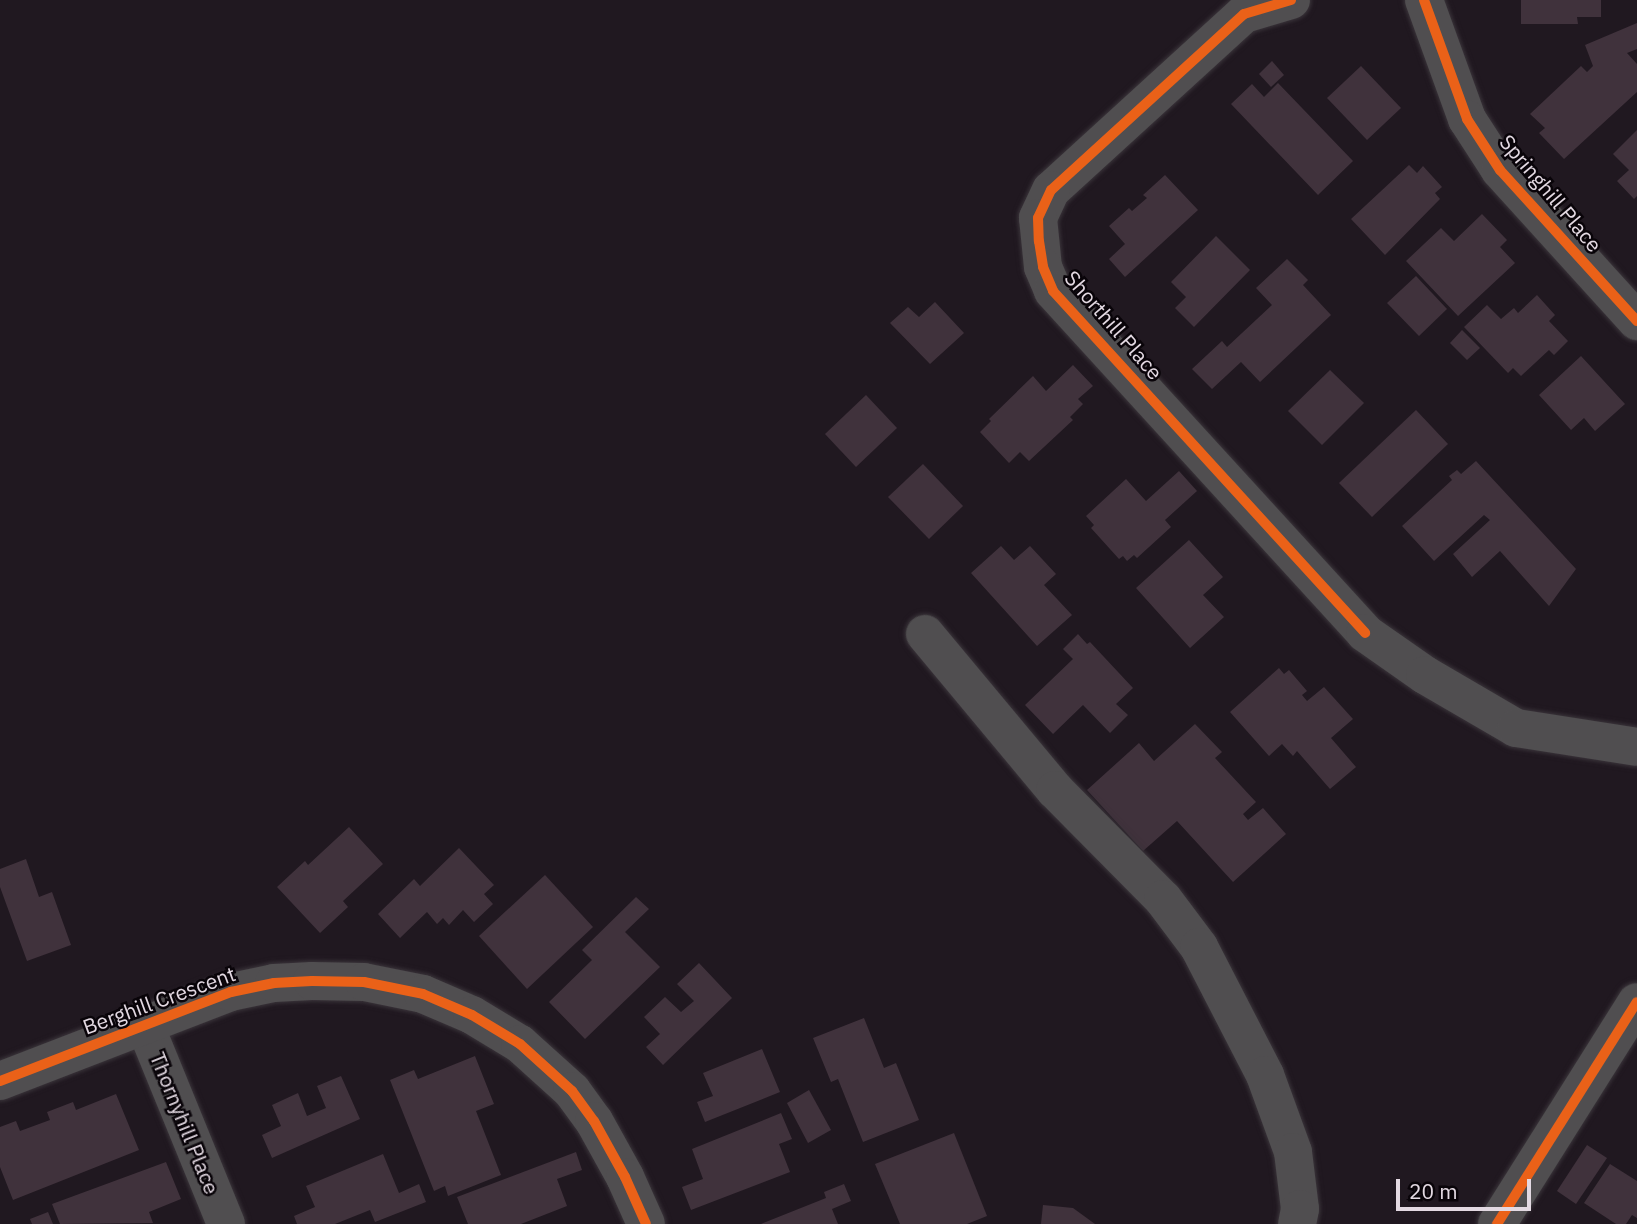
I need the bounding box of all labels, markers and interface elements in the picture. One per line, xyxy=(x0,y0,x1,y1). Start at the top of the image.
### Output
street label: Springhill Place xyxy=(1495,129,1607,257)
street label: Shorthill Place xyxy=(1060,265,1168,385)
street label: Berghill Crescent xyxy=(79,961,239,1039)
street label: Thornyhill Place xyxy=(145,1048,225,1198)
scale bar xyxy=(1399,1164,1534,1208)
text: 20 m xyxy=(1409,1177,1458,1205)

